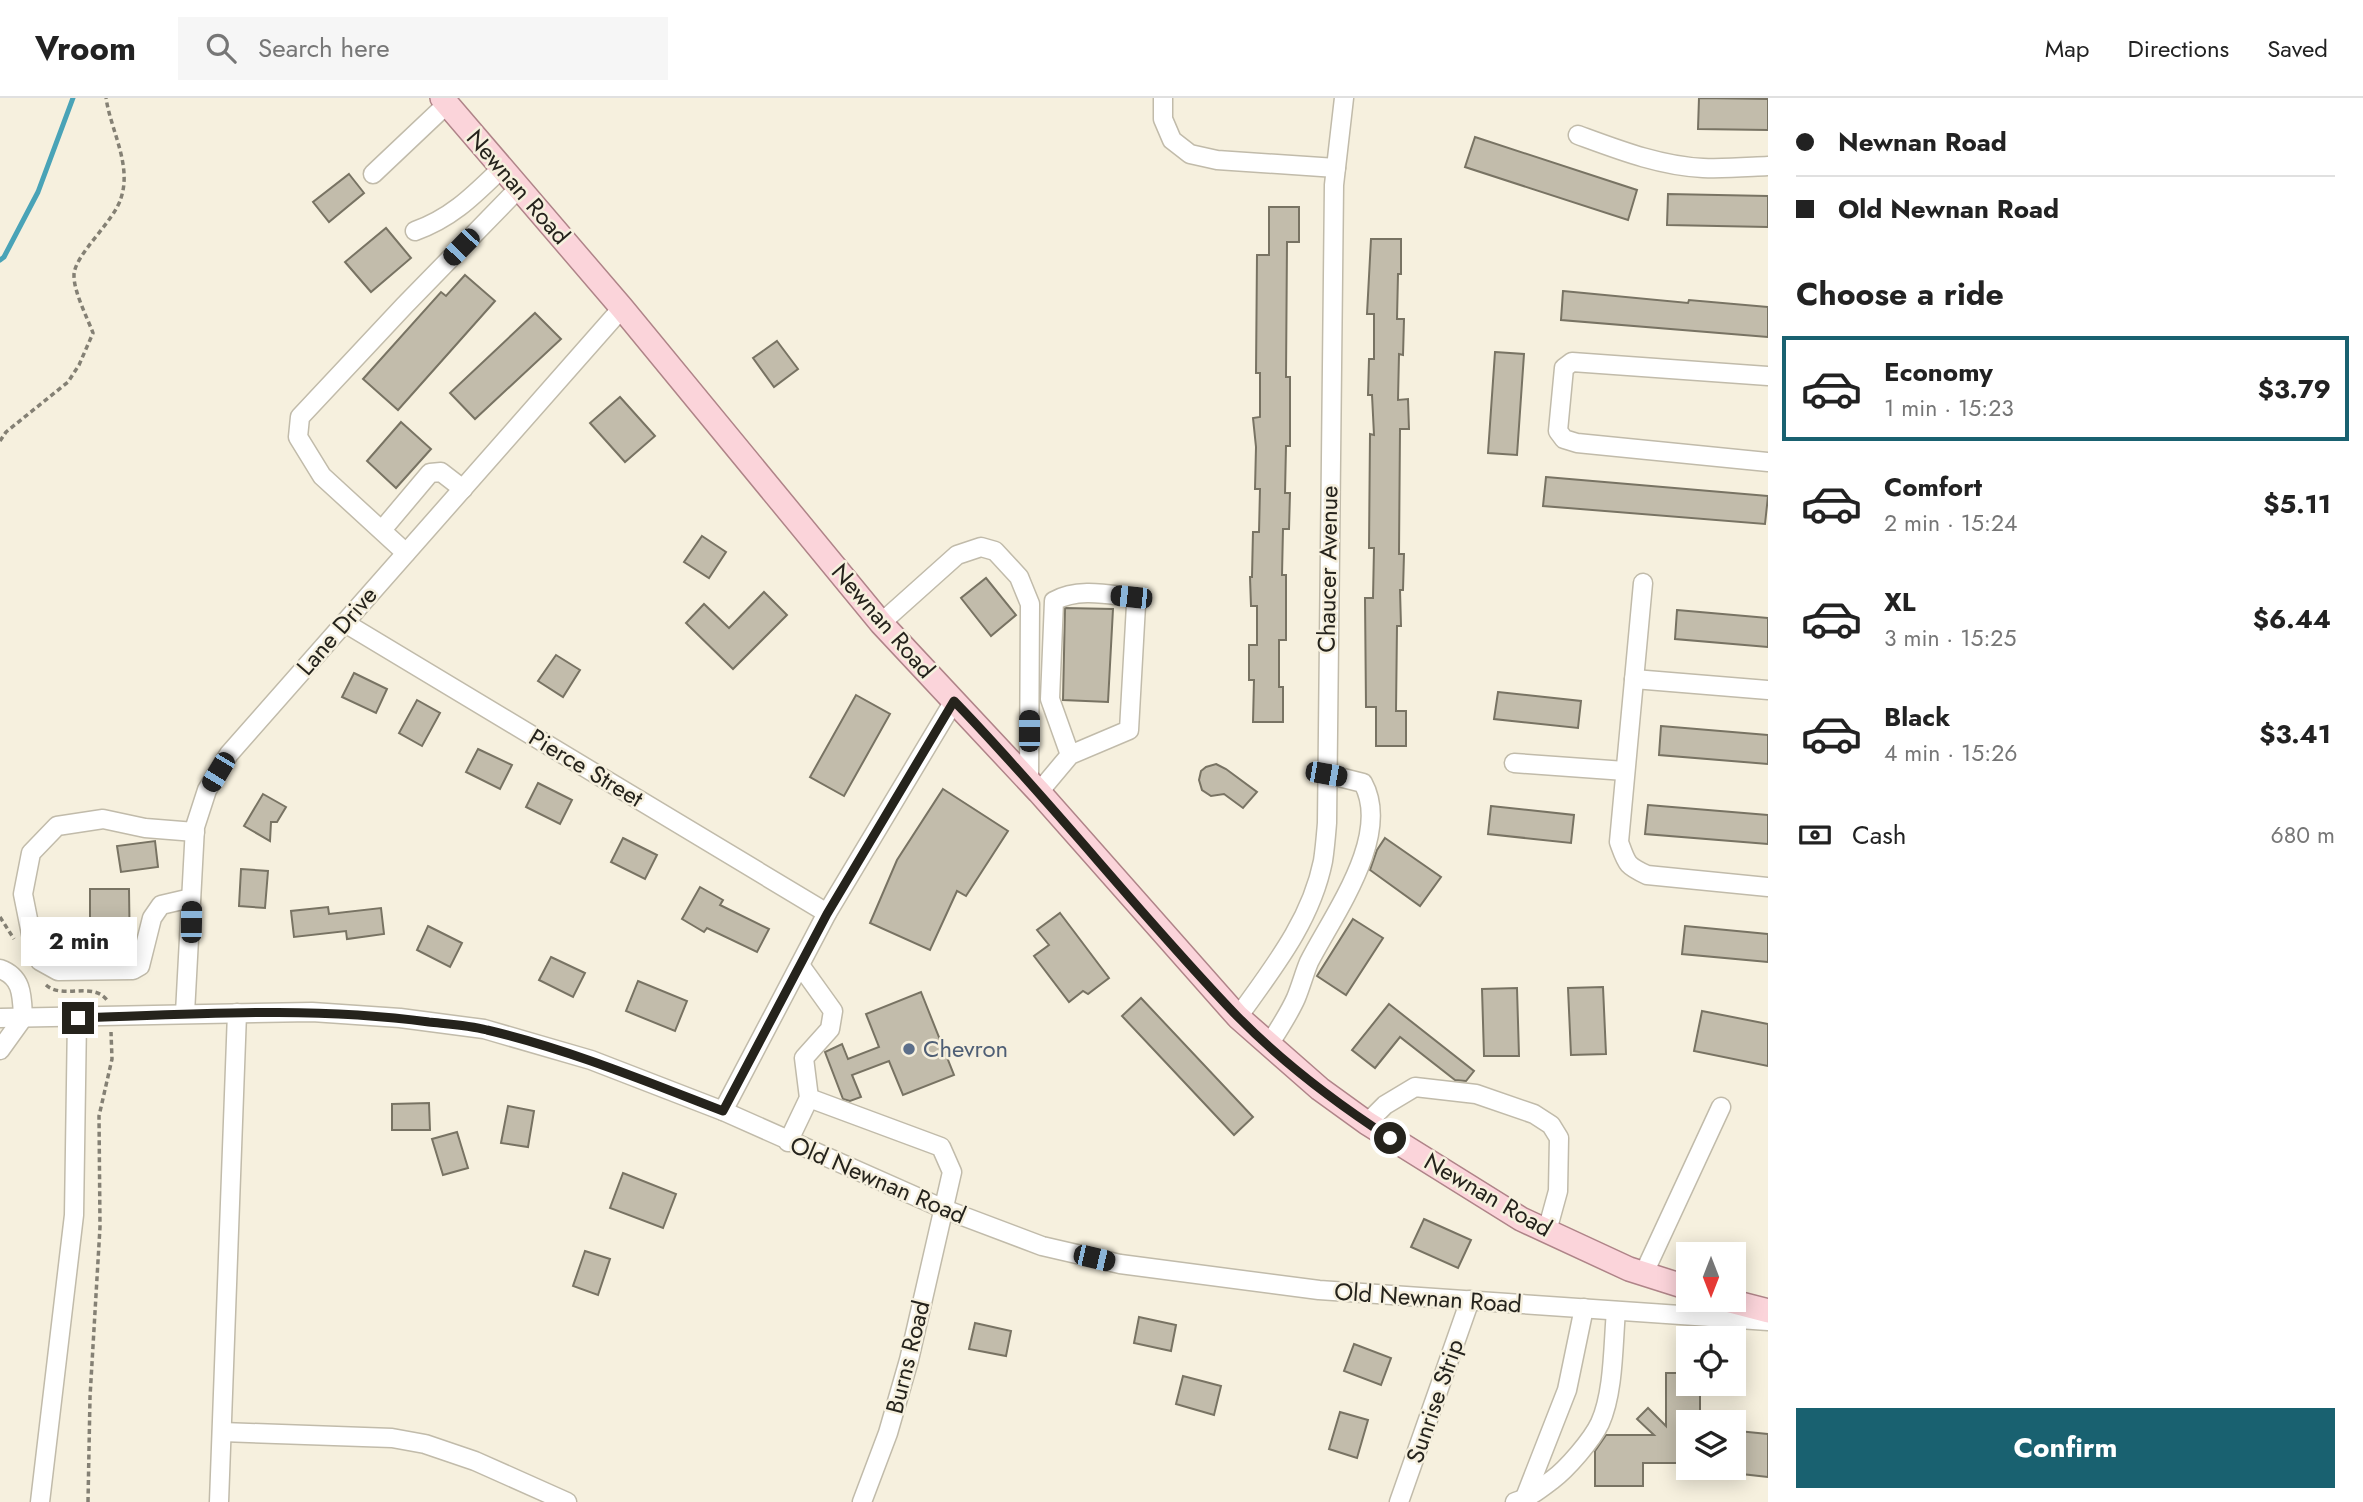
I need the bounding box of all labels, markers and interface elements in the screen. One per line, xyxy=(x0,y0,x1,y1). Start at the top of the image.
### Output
search box xyxy=(178,17,668,80)
text: Vroom xyxy=(35,25,136,72)
icon: search xyxy=(202,29,240,67)
text: Search here xyxy=(258,29,390,67)
text: Map xyxy=(2045,31,2090,66)
text: Directions xyxy=(2128,31,2229,66)
text: Saved xyxy=(2267,31,2328,66)
street label: Newnan Road xyxy=(458,121,578,252)
text: Newnan Road xyxy=(1838,123,2007,161)
text: Old Newnan Road xyxy=(1838,190,2059,228)
car xyxy=(439,225,484,269)
text: Choose a ride xyxy=(1796,271,2004,317)
text: Economy xyxy=(1884,353,1993,391)
icon: car xyxy=(1800,357,1863,420)
text: $3.79 xyxy=(2258,370,2331,408)
text: 1 min · 15:23 xyxy=(1884,391,2014,425)
text: Comfort xyxy=(1884,468,1982,506)
icon: car xyxy=(1800,472,1863,535)
street label: Chaucer Avenue xyxy=(1309,485,1346,653)
text: $5.11 xyxy=(2263,485,2331,523)
text: 2 min · 15:24 xyxy=(1884,506,2017,540)
street label: Newnan Road xyxy=(823,555,943,686)
street label: Lane Drive xyxy=(288,578,385,683)
text: XL xyxy=(1884,583,1916,621)
car xyxy=(1110,584,1153,610)
icon: car xyxy=(1800,587,1863,650)
text: $6.44 xyxy=(2253,600,2331,638)
text: 3 min · 15:25 xyxy=(1884,621,2016,655)
text: Black xyxy=(1884,698,1950,736)
icon: car xyxy=(1800,702,1863,765)
car xyxy=(1019,710,1040,752)
text: $3.41 xyxy=(2259,715,2331,753)
street label: Pierce Street xyxy=(522,720,650,816)
text: 4 min · 15:26 xyxy=(1884,736,2018,770)
car xyxy=(199,749,238,795)
car xyxy=(1304,760,1349,788)
icon: cash xyxy=(1796,816,1834,854)
text: Cash xyxy=(1852,816,1906,854)
text: 680 m xyxy=(2271,818,2335,852)
car xyxy=(181,901,202,943)
callout: 2 min xyxy=(20,916,136,965)
text: 2 min xyxy=(49,924,109,958)
route end xyxy=(62,1002,94,1034)
place label: Chevron xyxy=(923,1031,1008,1066)
marker: Chevron xyxy=(901,1041,917,1057)
route start xyxy=(1374,1122,1406,1154)
street label: Old Newnan Road xyxy=(785,1127,972,1232)
street label: Newnan Road xyxy=(1418,1144,1559,1245)
north arrow xyxy=(1676,1242,1746,1312)
map controls xyxy=(1676,1242,1746,1480)
car xyxy=(1072,1243,1117,1273)
street label: Old Newnan Road xyxy=(1333,1273,1523,1322)
street label: Burns Road xyxy=(877,1297,938,1417)
button: locate xyxy=(1676,1326,1746,1396)
street label: Sunrise Strip xyxy=(1397,1334,1472,1468)
button: Confirm xyxy=(1796,1408,2335,1488)
button: layers xyxy=(1676,1410,1746,1480)

